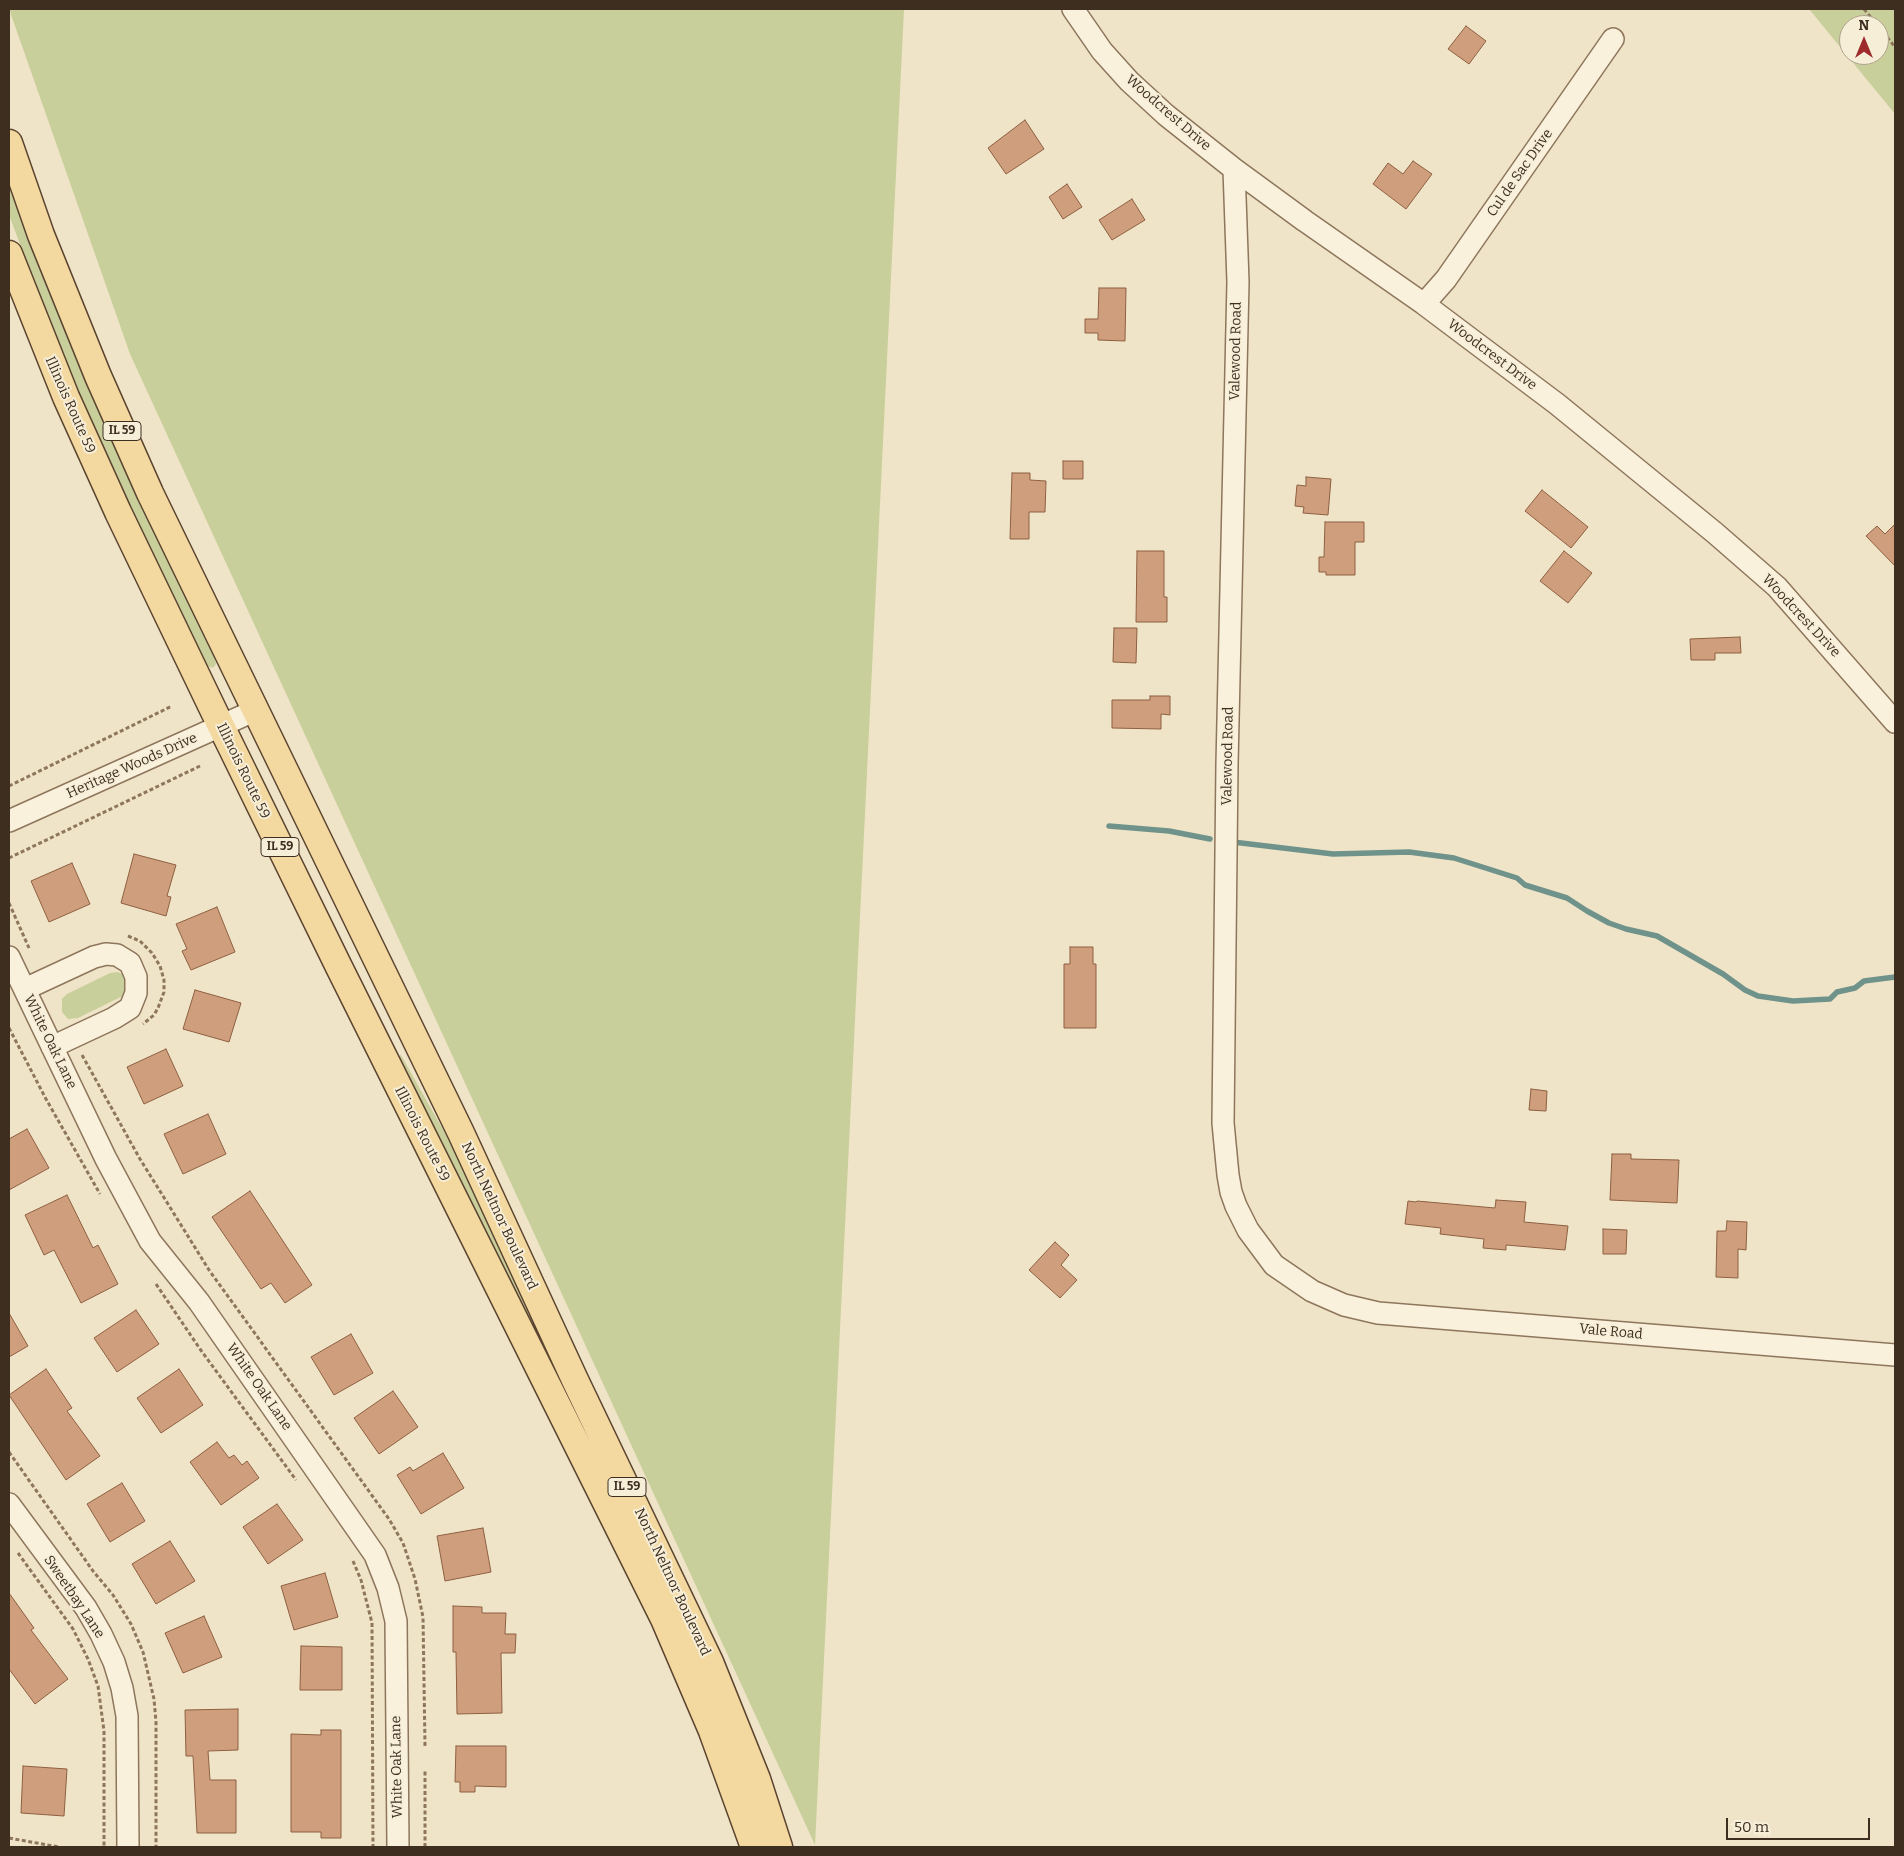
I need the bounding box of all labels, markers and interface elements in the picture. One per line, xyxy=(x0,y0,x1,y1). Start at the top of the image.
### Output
north arrow xyxy=(1839,15,1889,65)
text: N xyxy=(1859,17,1869,34)
street label: Woodcrest Drive xyxy=(1122,71,1214,155)
street label: Cul de Sac Drive xyxy=(1484,126,1556,220)
street label: Valewood Road xyxy=(1227,302,1245,400)
street label: Woodcrest Drive xyxy=(1444,316,1540,394)
street label: Illinois Route 59 xyxy=(41,354,99,456)
road number: IL 59 xyxy=(103,422,141,441)
street label: Woodcrest Drive xyxy=(1758,571,1844,661)
street label: Valewood Road xyxy=(1219,707,1237,805)
street label: Illinois Route 59 xyxy=(213,720,273,822)
street label: Heritage Woods Drive xyxy=(64,730,200,802)
road number: IL 59 xyxy=(261,838,299,856)
street label: White Oak Lane xyxy=(20,992,80,1092)
street label: Illinois Route 59 xyxy=(391,1084,453,1184)
street label: North Neltnor Boulevard xyxy=(457,1140,541,1292)
street label: Vale Road xyxy=(1579,1321,1643,1343)
street label: White Oak Lane xyxy=(223,1340,295,1434)
road number: IL 59 xyxy=(608,1478,646,1496)
street label: North Neltnor Boulevard xyxy=(630,1506,714,1658)
street label: Sweetbay Lane xyxy=(40,1552,108,1642)
street label: White Oak Lane xyxy=(388,1716,406,1818)
scale bar xyxy=(1729,1808,1873,1840)
text: 50 m xyxy=(1734,1818,1769,1836)

